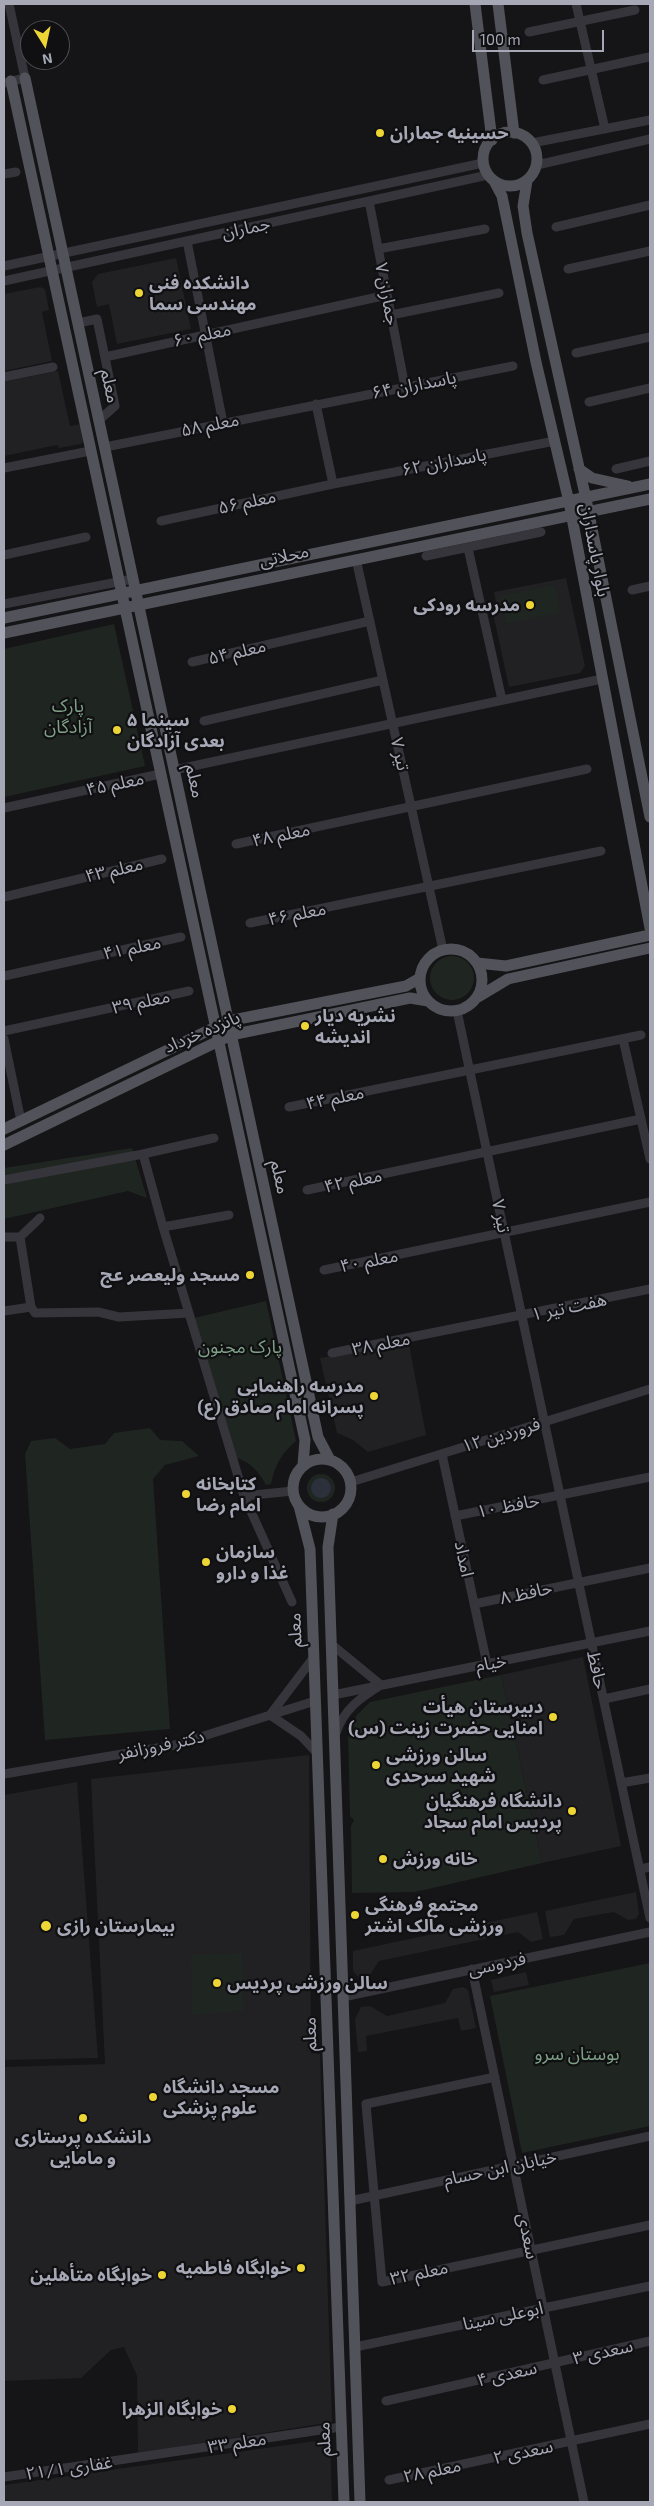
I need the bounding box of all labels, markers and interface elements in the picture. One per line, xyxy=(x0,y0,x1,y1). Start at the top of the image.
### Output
north arrow xyxy=(20,20,70,70)
scale bar xyxy=(474,20,606,52)
text: 100 m xyxy=(480,30,521,48)
text: N xyxy=(41,50,54,69)
place label: حسینیه جماران xyxy=(390,122,509,144)
marker: حسینیه جماران xyxy=(374,127,386,139)
street label: جماران xyxy=(220,212,272,244)
street label: جماران ۷ xyxy=(370,261,404,327)
place label: دانشکده فنی مهندسی سما xyxy=(149,272,256,314)
marker: دانشکده فنی مهندسی سما xyxy=(133,287,145,299)
street label: معلم ۶۰ xyxy=(171,318,233,352)
street label: پاسداران ۶۴ xyxy=(370,366,458,404)
street label: معلم xyxy=(96,367,124,405)
street label: معلم ۵۸ xyxy=(179,409,241,441)
street label: پاسداران ۶۲ xyxy=(400,443,488,481)
street label: معلم ۵۶ xyxy=(216,485,278,519)
street label: بلوار پاسداران xyxy=(575,501,615,599)
street label: محلاتی xyxy=(257,540,311,572)
place label: مدرسه رودکی xyxy=(413,594,520,616)
marker: مدرسه رودکی xyxy=(524,599,536,611)
street label: معلم ۵۴ xyxy=(206,635,268,669)
park label: پارک آزادگان xyxy=(44,695,92,738)
place label: سینما ۵ بعدی آزادگان xyxy=(127,709,225,752)
marker: سینما ۵ بعدی آزادگان xyxy=(111,724,123,736)
street label: ۷ تیر xyxy=(386,735,414,773)
street label: معلم xyxy=(181,762,209,800)
street label: معلم ۴۵ xyxy=(84,767,146,801)
street label: معلم ۴۸ xyxy=(250,818,312,852)
street label: معلم ۴۳ xyxy=(83,853,145,887)
street label: معلم ۴۶ xyxy=(266,898,328,930)
street label: معلم ۴۱ xyxy=(101,931,163,965)
street label: معلم ۳۹ xyxy=(110,985,172,1019)
place label: نشریه دیار اندیشه xyxy=(315,1005,396,1048)
street label: پانزده خرداد xyxy=(161,1006,243,1058)
marker: نشریه دیار اندیشه xyxy=(299,1020,311,1032)
street label: معلم ۴۴ xyxy=(304,1081,366,1115)
street label: معلم xyxy=(266,1158,294,1196)
street label: معلم ۴۲ xyxy=(322,1164,384,1198)
street label: ۷ تیر xyxy=(487,1197,515,1235)
street label: معلم ۴۰ xyxy=(338,1245,400,1277)
place label: مسجد ولیعصر عج xyxy=(100,1264,240,1286)
marker: مسجد ولیعصر عج xyxy=(244,1269,256,1281)
street label: هفت تیر ۱ xyxy=(529,1288,609,1326)
street label: معلم ۳۸ xyxy=(350,1328,412,1360)
park label: پارک مجنون xyxy=(198,1336,282,1358)
place label: مدرسه راهنمایی پسرانه امام صادق (ع) xyxy=(197,1375,364,1418)
marker: مدرسه راهنمایی پسرانه امام صادق (ع) xyxy=(368,1390,380,1402)
street label: ۱۲ فروردین xyxy=(459,1413,543,1457)
place label: کتابخانه امام رضا xyxy=(196,1473,261,1516)
marker: کتابخانه امام رضا xyxy=(180,1488,192,1500)
street label: حافظ ۱۰ xyxy=(475,1489,541,1523)
street label: امداد xyxy=(450,1539,478,1579)
place label: سازمان غذا و دارو xyxy=(216,1541,289,1584)
marker: سازمان غذا و دارو xyxy=(200,1556,212,1568)
street label: حافظ ۸ xyxy=(498,1577,554,1609)
street label: معلم xyxy=(284,1612,306,1648)
street label: خیام xyxy=(474,1649,508,1677)
street label: حافظ xyxy=(582,1649,612,1691)
place label: دبیرستان هیأت امنایی حضرت زینت (س) xyxy=(348,1696,543,1738)
marker: دبیرستان هیأت امنایی حضرت زینت (س) xyxy=(547,1711,559,1723)
street label: دکتر فروزانفر xyxy=(116,1725,206,1765)
place label: سالن ورزشی شهید سرحدی xyxy=(386,1744,496,1786)
marker: سالن ورزشی شهید سرحدی xyxy=(370,1759,382,1771)
place label: دانشگاه فرهنگیان پردیس امام سجاد xyxy=(424,1790,562,1832)
marker: دانشگاه فرهنگیان پردیس امام سجاد xyxy=(566,1805,578,1817)
place label: خانه ورزش xyxy=(393,1848,477,1870)
marker: خانه ورزش xyxy=(377,1853,389,1865)
place label: مجتمع فرهنگی ورزشی مالک اشتر xyxy=(365,1894,504,1936)
marker: مجتمع فرهنگی ورزشی مالک اشتر xyxy=(349,1909,361,1921)
place label: بیمارستان رازی xyxy=(57,1915,175,1937)
marker: بیمارستان رازی xyxy=(39,1919,53,1933)
street label: فردوسی xyxy=(466,1947,528,1981)
place label: سالن ورزشی پردیس xyxy=(227,1972,388,1994)
marker: سالن ورزشی پردیس xyxy=(211,1977,223,1989)
street label: معلم xyxy=(299,2017,321,2051)
park label: بوستان سرو xyxy=(534,2043,620,2065)
place label: مسجد دانشگاه علوم پزشکی xyxy=(163,2076,279,2118)
marker: مسجد دانشگاه علوم پزشکی xyxy=(147,2091,159,2103)
marker: دانشکده پرستاری و مامایی xyxy=(77,2112,89,2124)
place label: دانشکده پرستاری و مامایی xyxy=(15,2126,151,2168)
street label: خیابان ابن حسام xyxy=(441,2145,559,2191)
street label: سعدی xyxy=(513,2211,543,2261)
street label: معلم ۳۲ xyxy=(388,2256,450,2290)
place label: خوابگاه فاطمیه xyxy=(176,2257,291,2279)
marker: خوابگاه فاطمیه xyxy=(295,2262,307,2274)
place label: خوابگاه متأهلین xyxy=(30,2264,152,2286)
marker: خوابگاه متأهلین xyxy=(156,2269,168,2281)
street label: ابوعلی سینا xyxy=(461,2297,545,2335)
street label: سعدی ۳ xyxy=(571,2335,635,2369)
street label: سعدی ۴ xyxy=(475,2357,539,2391)
place label: خوابگاه الزهرا xyxy=(122,2398,222,2420)
marker: خوابگاه الزهرا xyxy=(226,2403,238,2415)
street label: معلم xyxy=(313,2421,335,2457)
street label: معلم ۳۳ xyxy=(206,2428,268,2458)
street label: سعدی ۲ xyxy=(491,2435,555,2469)
street label: غفاری ۲۱/۱ xyxy=(24,2451,114,2485)
street label: معلم ۲۸ xyxy=(401,2454,463,2488)

